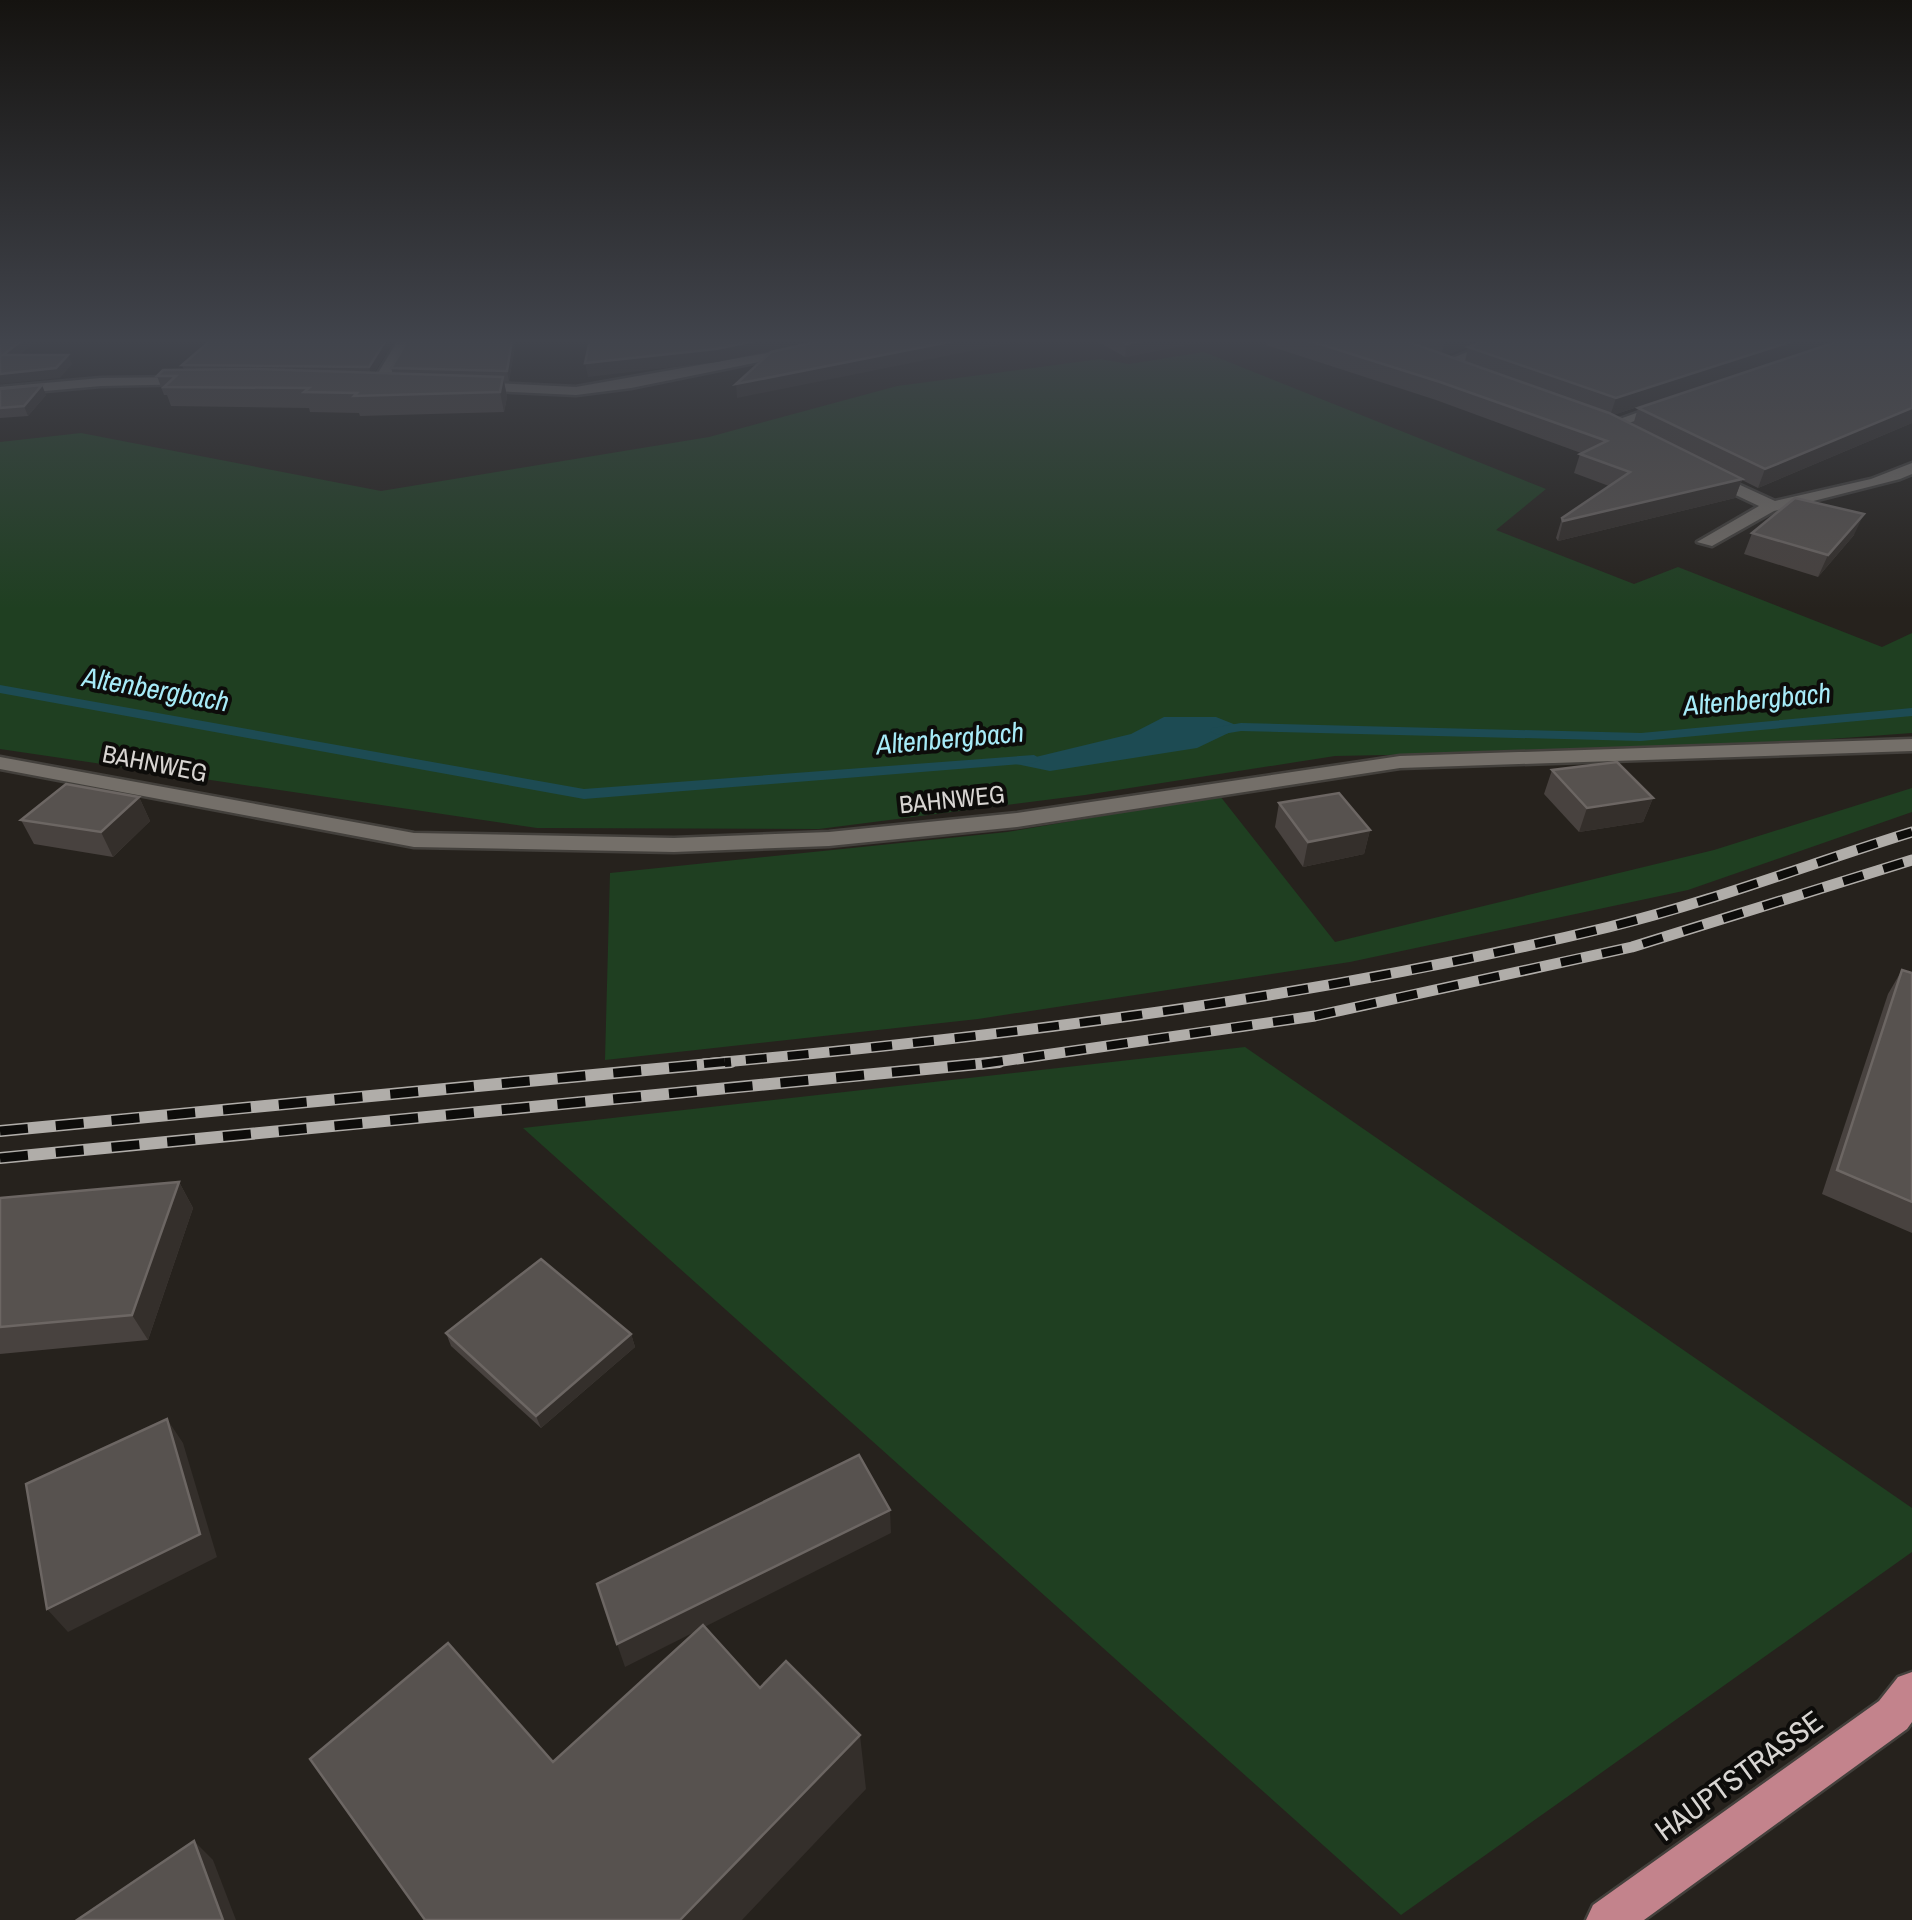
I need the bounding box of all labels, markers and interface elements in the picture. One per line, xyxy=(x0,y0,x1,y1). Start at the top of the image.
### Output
water label: Altenbergbach xyxy=(78,657,232,721)
water label: Altenbergbach xyxy=(1680,674,1832,725)
water label: Altenbergbach xyxy=(873,713,1025,764)
street label: BAHNWEG xyxy=(100,736,210,790)
street label: BAHNWEG xyxy=(898,777,1006,821)
street label: HAUPTSTRASSE xyxy=(1646,1701,1830,1850)

